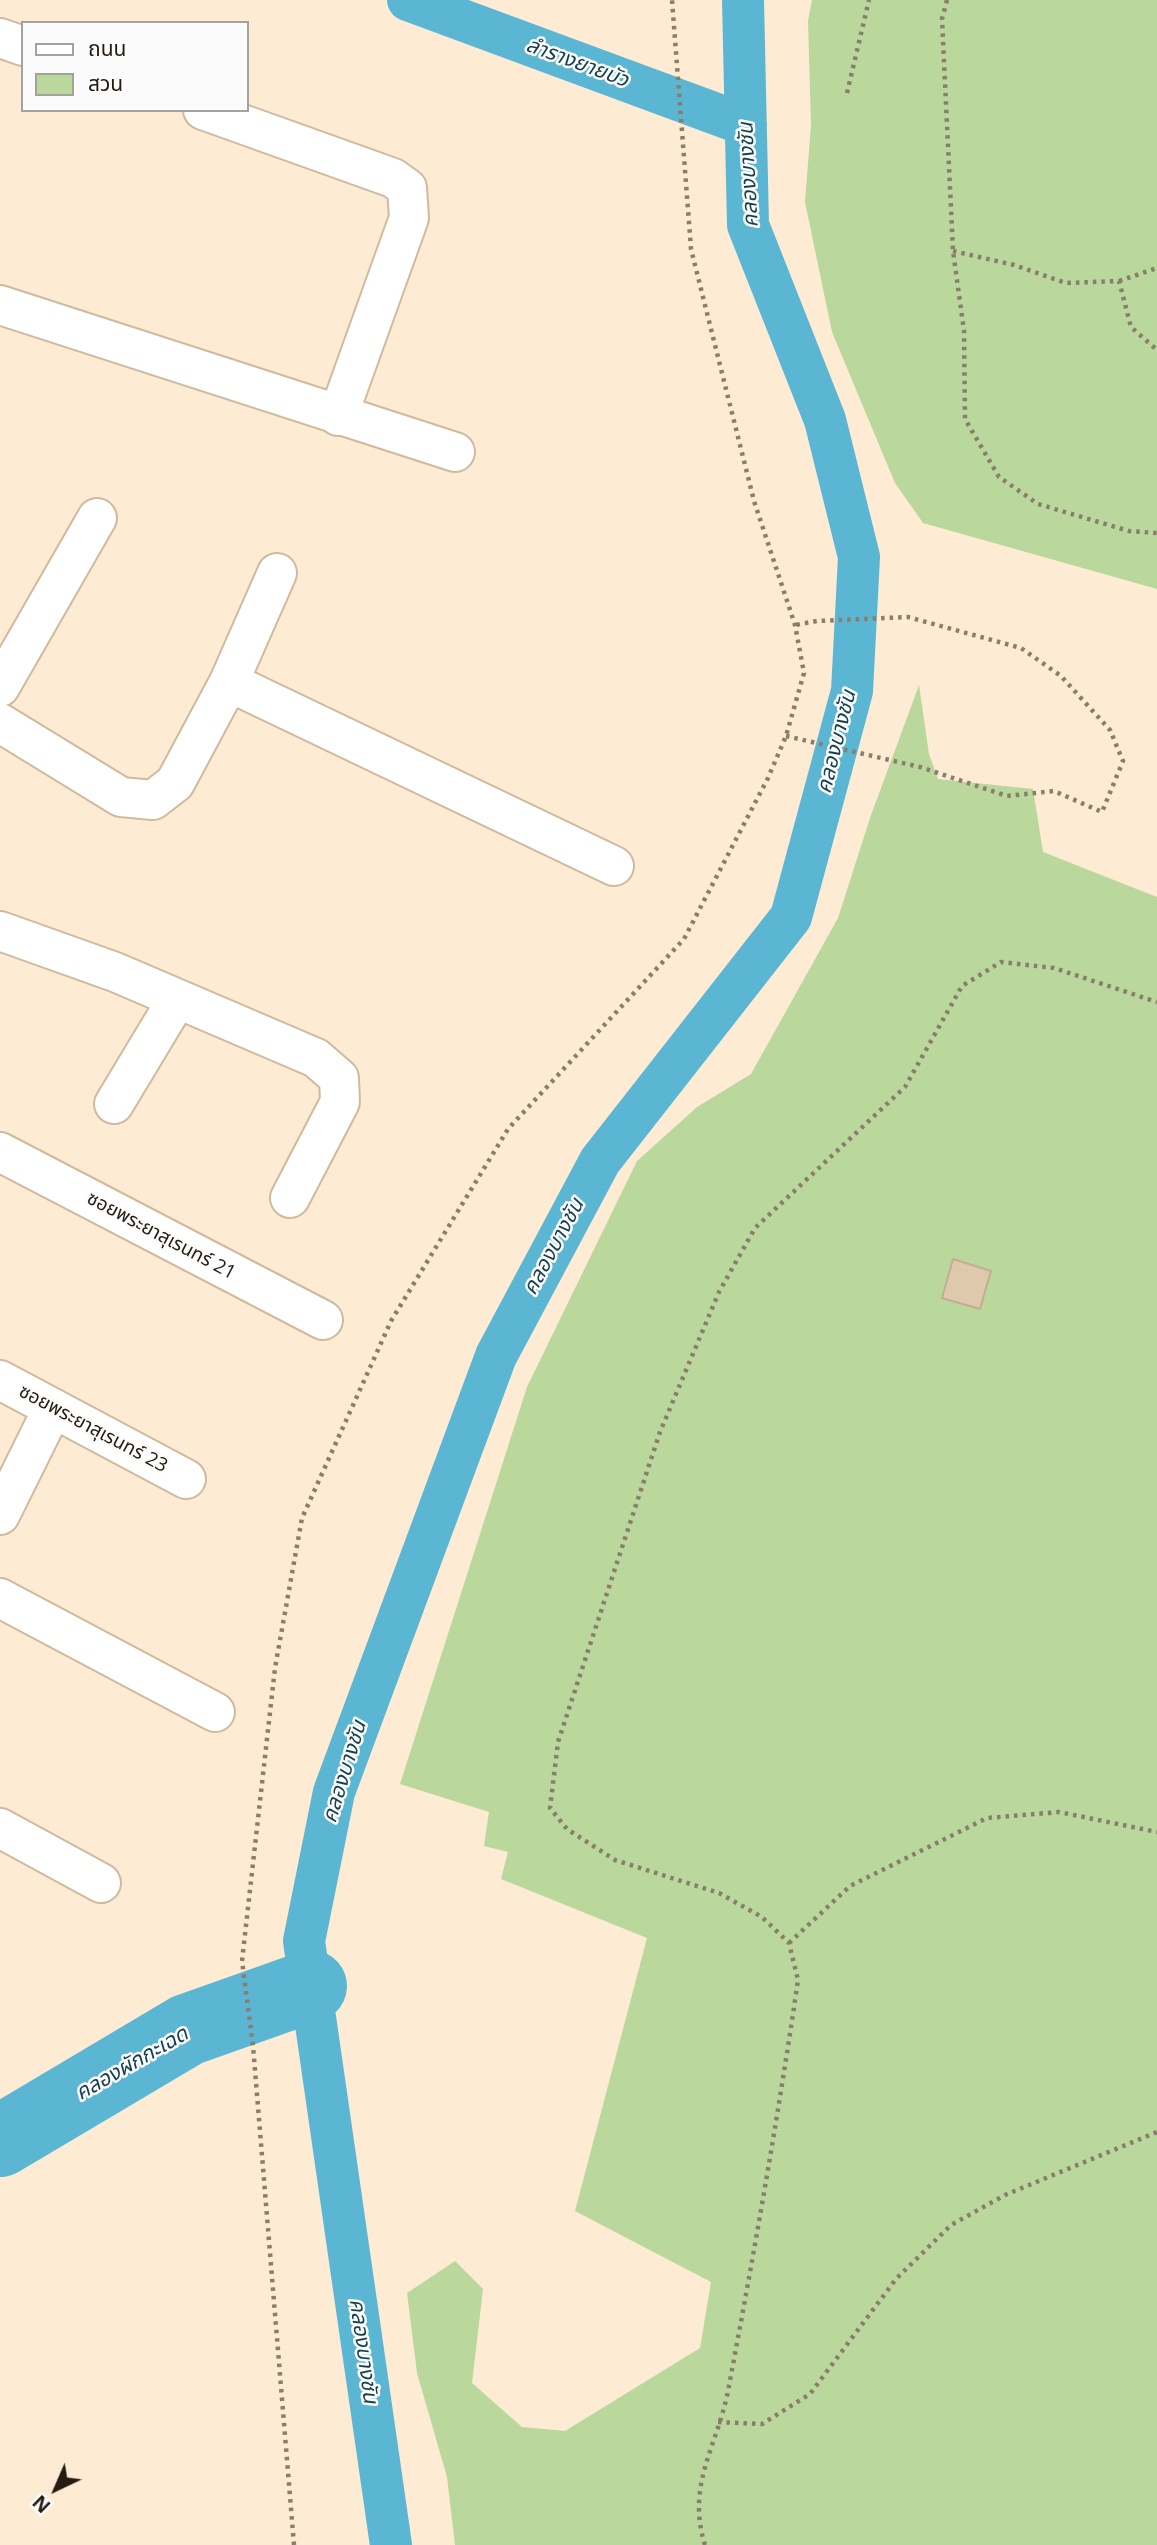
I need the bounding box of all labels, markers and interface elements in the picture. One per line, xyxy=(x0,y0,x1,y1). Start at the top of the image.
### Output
legend xyxy=(21,21,248,112)
water label: ลำรางยายบัว xyxy=(522,33,632,93)
text: ถนน xyxy=(88,34,126,62)
text: สวน xyxy=(88,69,123,97)
water label: คลองบางชัน xyxy=(734,122,764,228)
water label: คลองบางชัน xyxy=(812,688,862,796)
street label: ซอยพระยาสุเรนทร์ 21 xyxy=(83,1187,239,1285)
water label: คลองบางชัน xyxy=(518,1195,590,1299)
street label: ซอยพระยาสุเรนทร์ 23 xyxy=(15,1380,171,1478)
water label: คลองบางชัน xyxy=(318,1718,372,1826)
water label: คลองผักกะเฉด xyxy=(71,2022,193,2106)
water label: คลองบางชัน xyxy=(343,2297,383,2405)
north arrow xyxy=(21,2454,91,2524)
text: N xyxy=(27,2489,56,2519)

